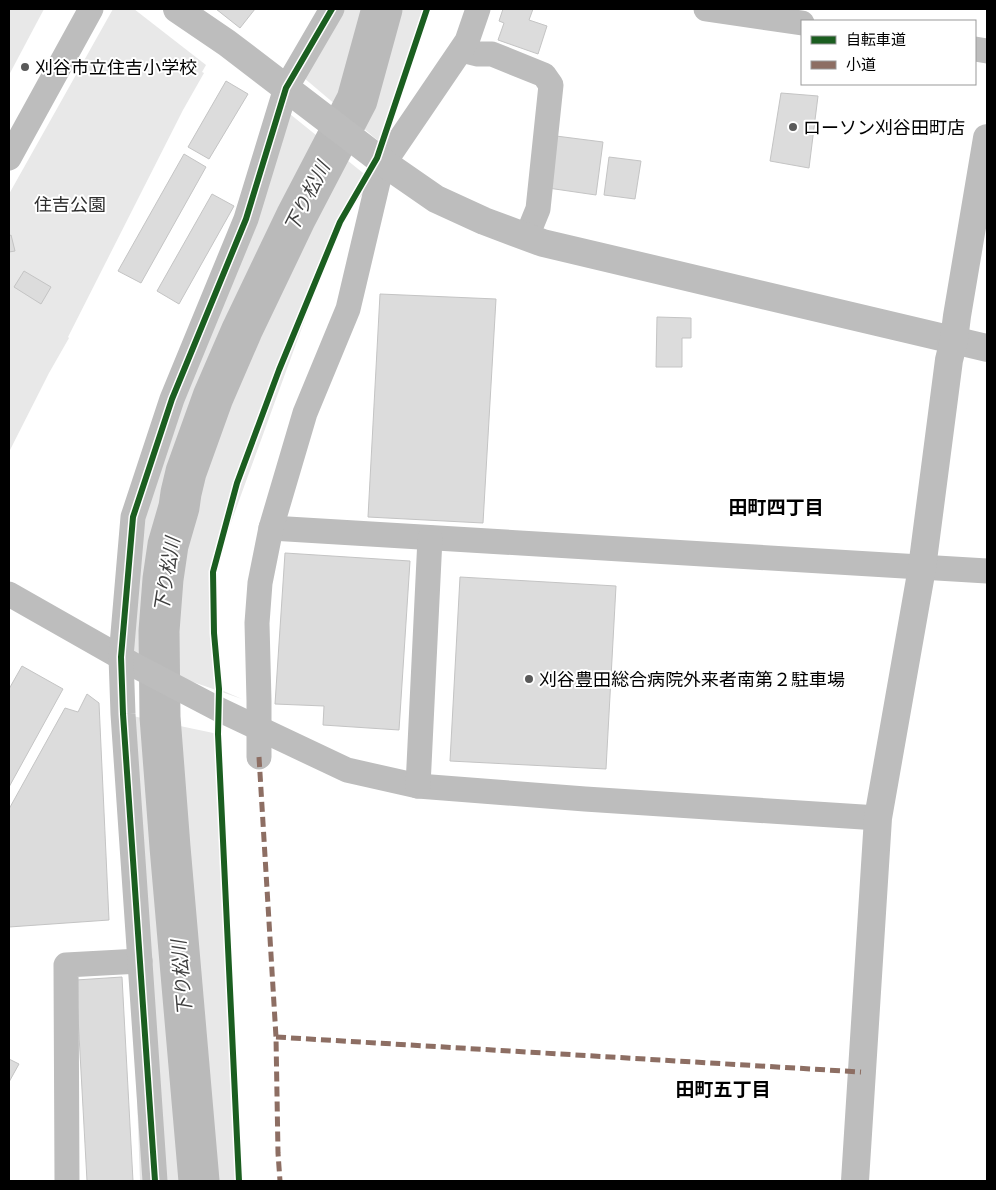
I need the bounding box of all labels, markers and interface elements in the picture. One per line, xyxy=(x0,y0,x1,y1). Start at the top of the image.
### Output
legend xyxy=(801,20,976,85)
text: 自転車道 xyxy=(846,31,906,49)
text: 小道 xyxy=(846,56,876,74)
place label: 刈谷市立住吉小学校 xyxy=(35,57,197,78)
marker: 刈谷市立住吉小学校 xyxy=(19,61,31,73)
place label: ローソン刈谷田町店 xyxy=(803,117,965,138)
marker: ローソン刈谷田町店 xyxy=(787,121,799,133)
water label: 下り松川 xyxy=(279,156,335,236)
park label: 住吉公園 xyxy=(34,194,106,215)
district label: 田町四丁目 xyxy=(728,496,824,519)
water label: 下り松川 xyxy=(150,534,185,614)
place label: 刈谷豊田総合病院外来者南第２駐車場 xyxy=(539,669,845,690)
marker: 刈谷豊田総合病院外来者南第２駐車場 xyxy=(523,673,535,685)
water label: 下り松川 xyxy=(167,937,197,1017)
district label: 田町五丁目 xyxy=(675,1078,771,1101)

